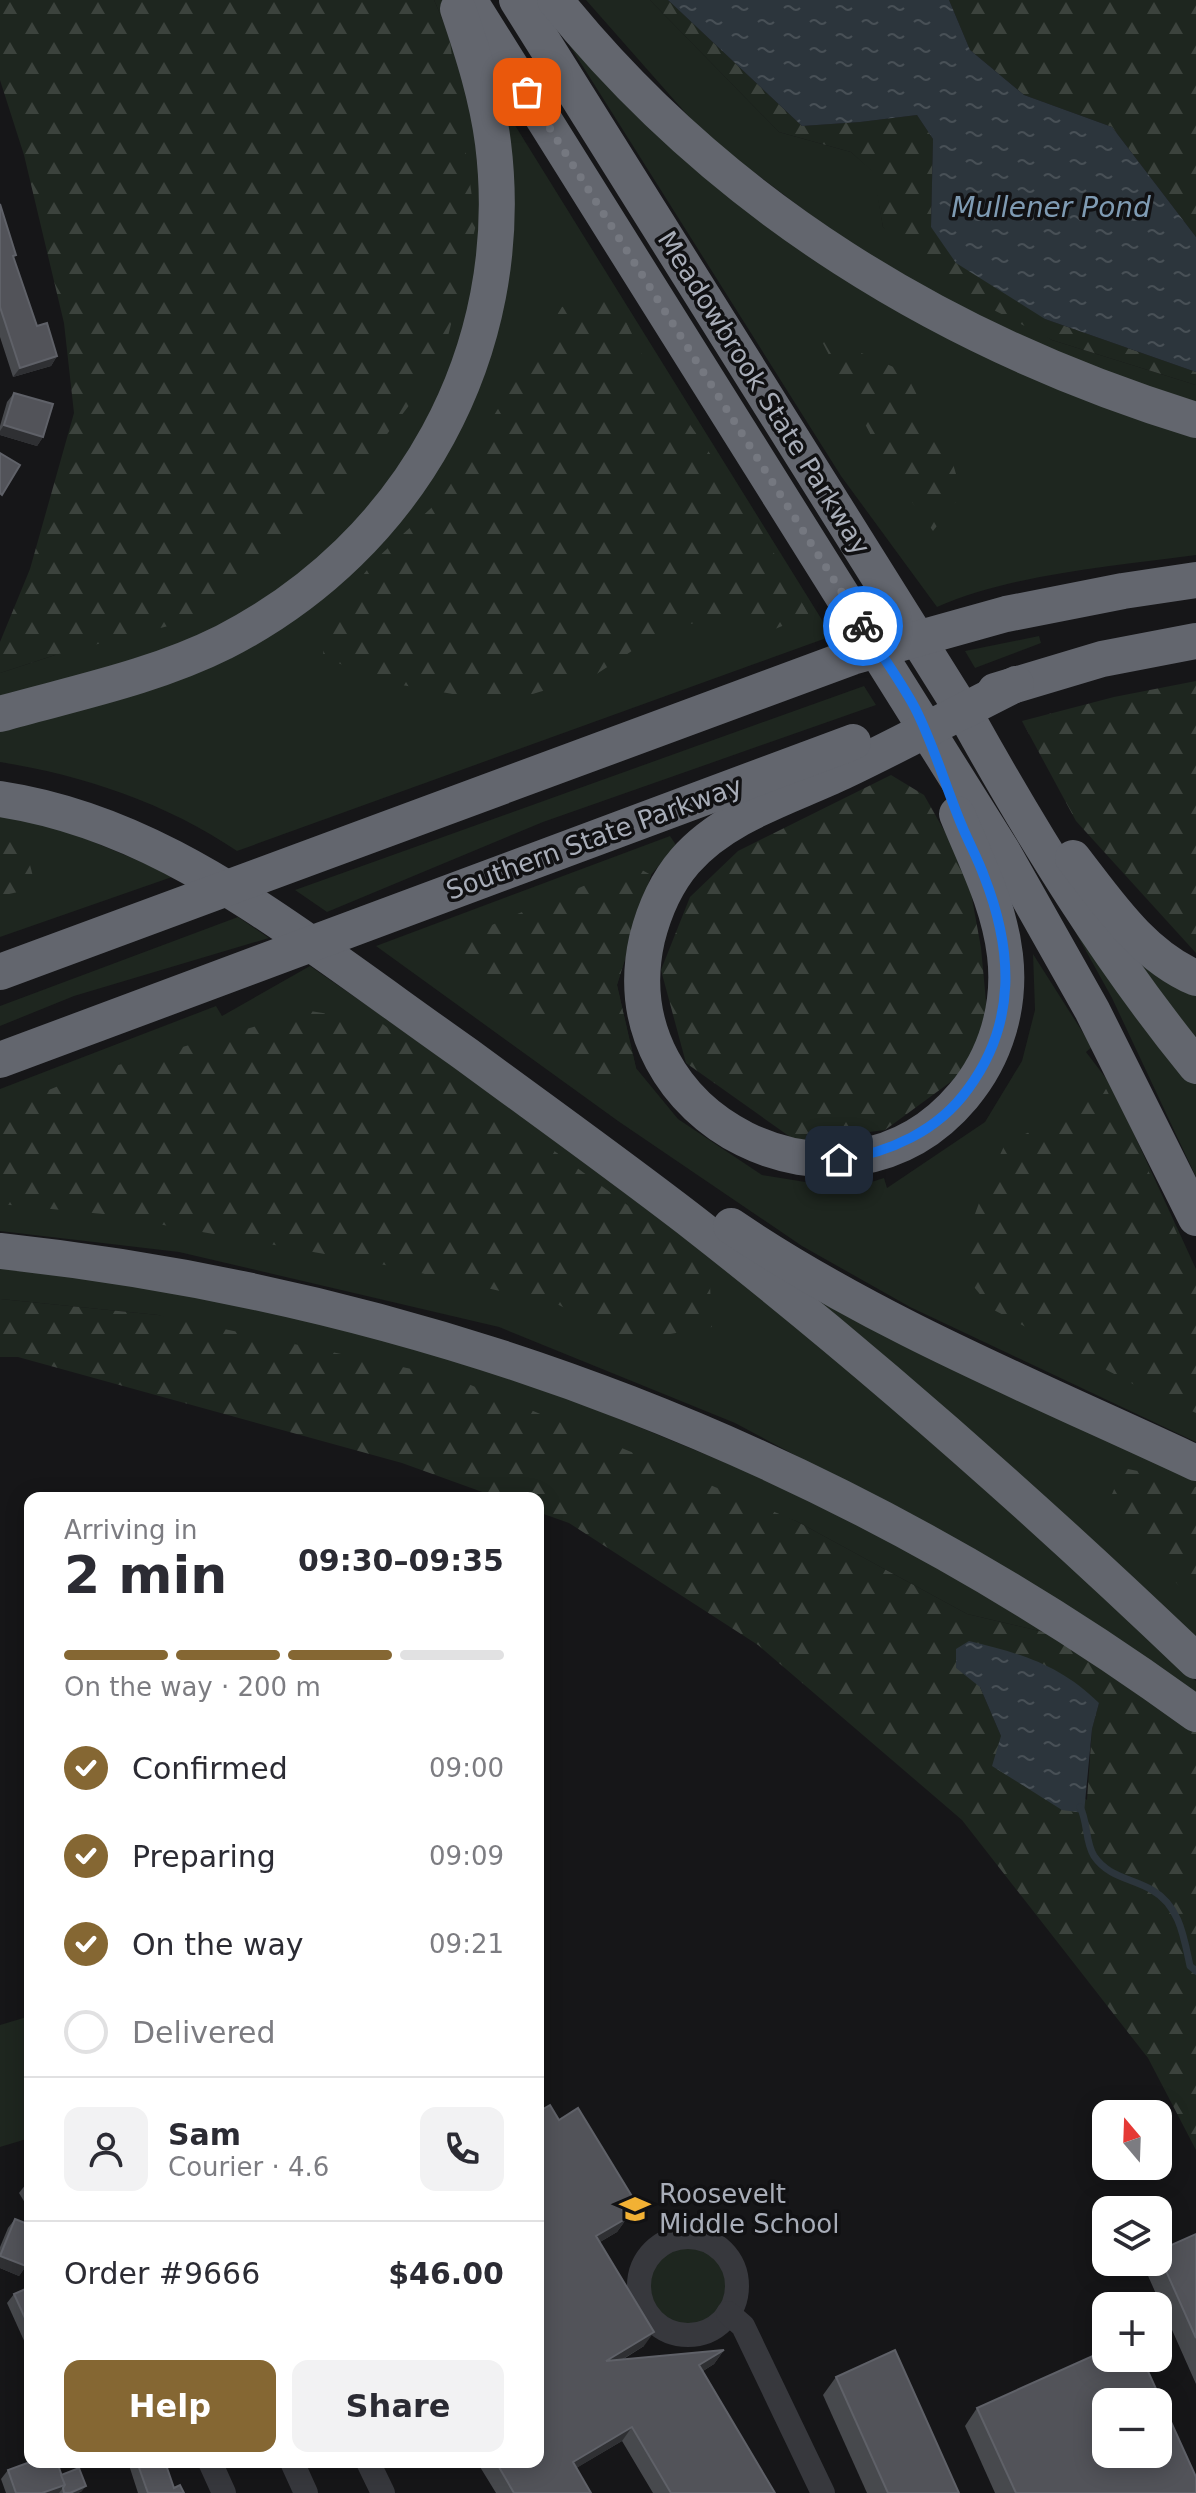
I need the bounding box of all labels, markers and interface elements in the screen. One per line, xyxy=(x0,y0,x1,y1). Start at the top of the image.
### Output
pin xyxy=(493,58,561,126)
icon: bag xyxy=(505,70,549,114)
water label: Mullener Pond xyxy=(951,191,1151,224)
street label: Meadowbrook State Parkway xyxy=(652,226,876,560)
courier xyxy=(823,586,903,666)
icon: bike xyxy=(841,604,885,648)
street label: Southern State Parkway xyxy=(442,770,746,906)
pin xyxy=(805,1126,873,1194)
icon: home xyxy=(817,1138,861,1182)
text: Arriving in xyxy=(64,1515,198,1545)
text: 09:30–09:35 xyxy=(298,1543,504,1578)
text: 2 min xyxy=(64,1545,227,1605)
text: On the way · 200 m xyxy=(64,1672,321,1702)
icon: check xyxy=(64,1746,108,1790)
text: Confirmed xyxy=(132,1751,288,1786)
text: 09:00 xyxy=(429,1753,504,1783)
icon: check xyxy=(64,1834,108,1878)
text: Preparing xyxy=(132,1839,276,1874)
text: 09:09 xyxy=(429,1841,504,1871)
icon: check xyxy=(64,1922,108,1966)
text: On the way xyxy=(132,1927,304,1962)
text: 09:21 xyxy=(429,1929,504,1959)
text: Delivered xyxy=(132,2015,276,2050)
north arrow xyxy=(1092,2100,1172,2180)
map controls xyxy=(1092,2100,1172,2468)
button: person xyxy=(64,2107,148,2191)
button: phone xyxy=(420,2107,504,2191)
text: Sam xyxy=(168,2117,241,2152)
text: Courier · 4.6 xyxy=(168,2152,329,2182)
place label: Roosevelt Middle School xyxy=(659,2179,839,2239)
school or university icon: Roosevelt Middle School xyxy=(618,2192,652,2226)
button: layers xyxy=(1092,2196,1172,2276)
text: Order #9666 xyxy=(64,2256,260,2291)
text: $46.00 xyxy=(388,2256,504,2291)
button: + xyxy=(1092,2292,1172,2372)
button: Help xyxy=(64,2360,276,2452)
button: Share xyxy=(292,2360,504,2452)
button: − xyxy=(1092,2388,1172,2468)

